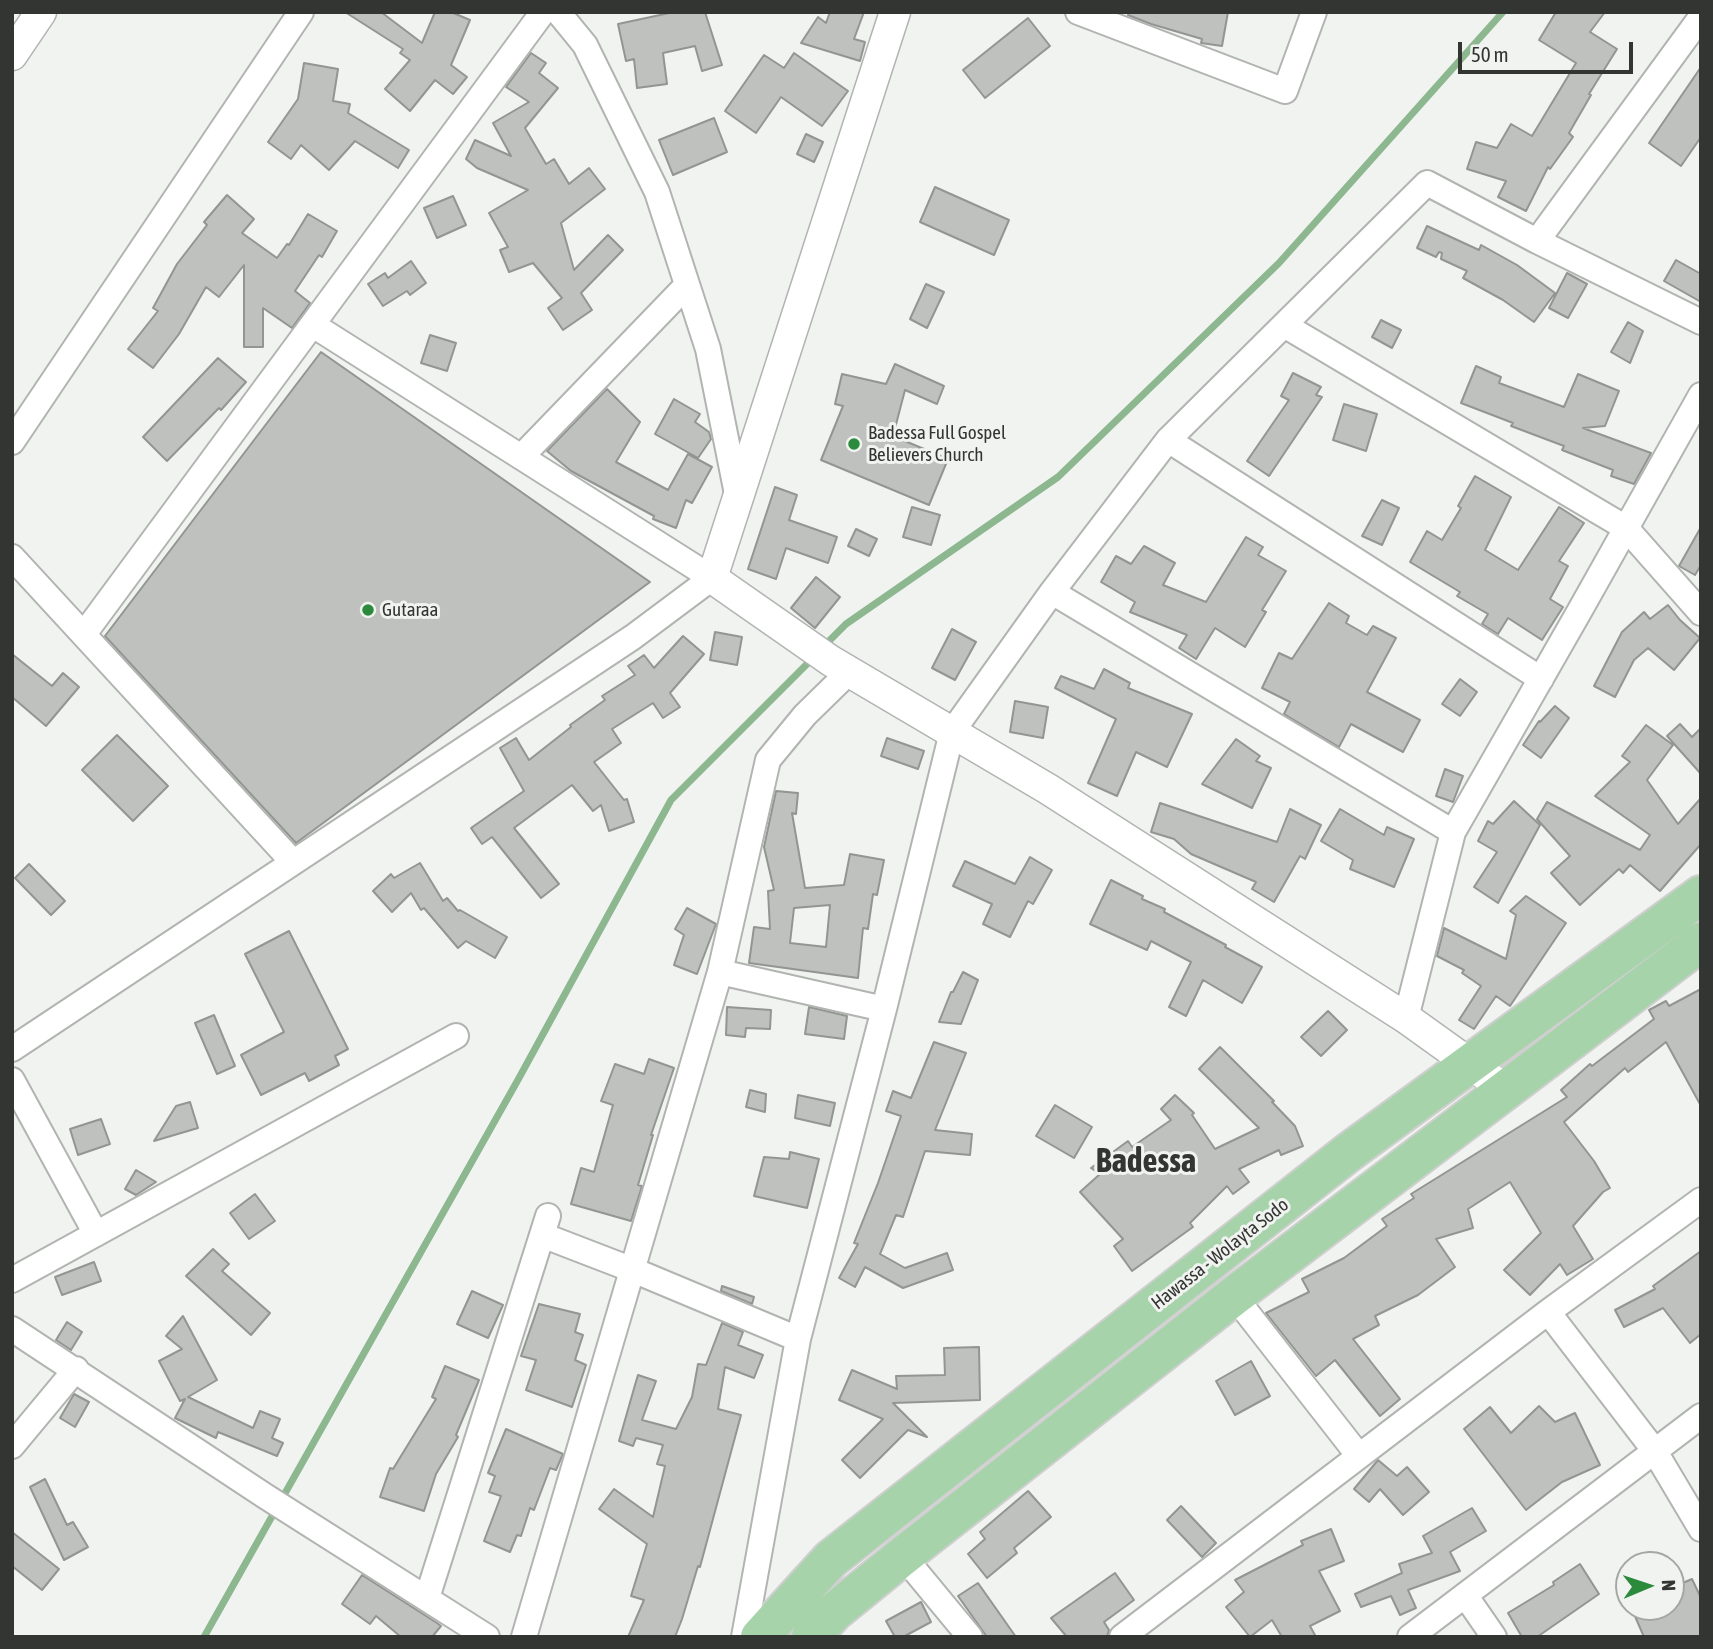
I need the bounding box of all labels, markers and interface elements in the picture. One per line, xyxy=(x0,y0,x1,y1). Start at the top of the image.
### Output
scale bar xyxy=(1461,28,1636,72)
text: 50 m xyxy=(1471,42,1509,66)
place label: Badessa Full Gospel Believers Church xyxy=(868,422,1006,466)
marker: Badessa Full Gospel Believers Church xyxy=(846,436,862,452)
place label: Gutaraa xyxy=(382,599,438,621)
marker: Gutaraa xyxy=(360,602,376,618)
district label: Badessa xyxy=(1096,1142,1196,1182)
street label: Hawassa - Wolayta Sodo xyxy=(1147,1193,1293,1315)
north arrow xyxy=(1615,1551,1685,1621)
text: N xyxy=(1658,1579,1680,1591)

